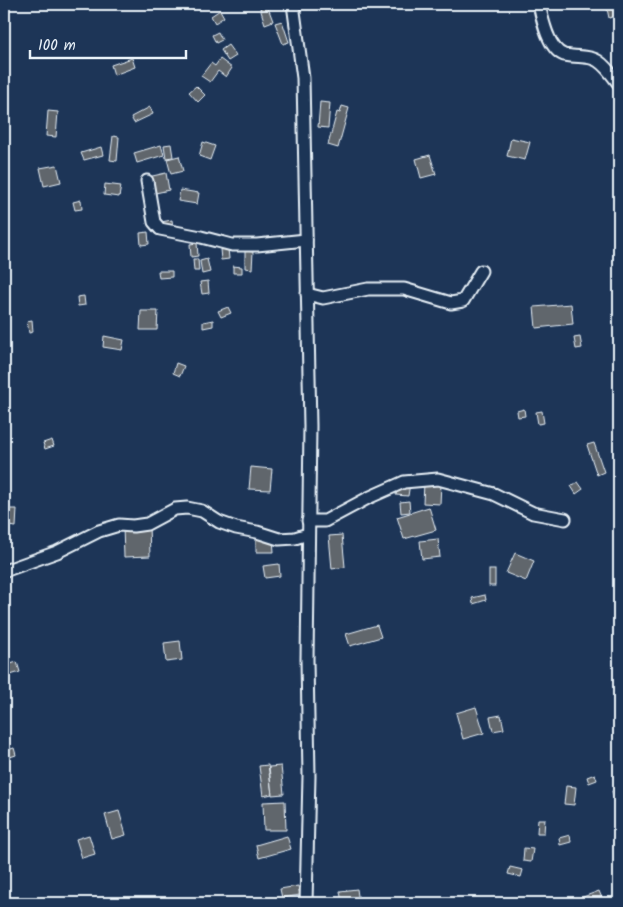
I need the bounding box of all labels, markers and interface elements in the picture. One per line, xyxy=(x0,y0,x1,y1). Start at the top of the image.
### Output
scale bar xyxy=(30,28,186,60)
text: 100 m xyxy=(38,34,76,58)

